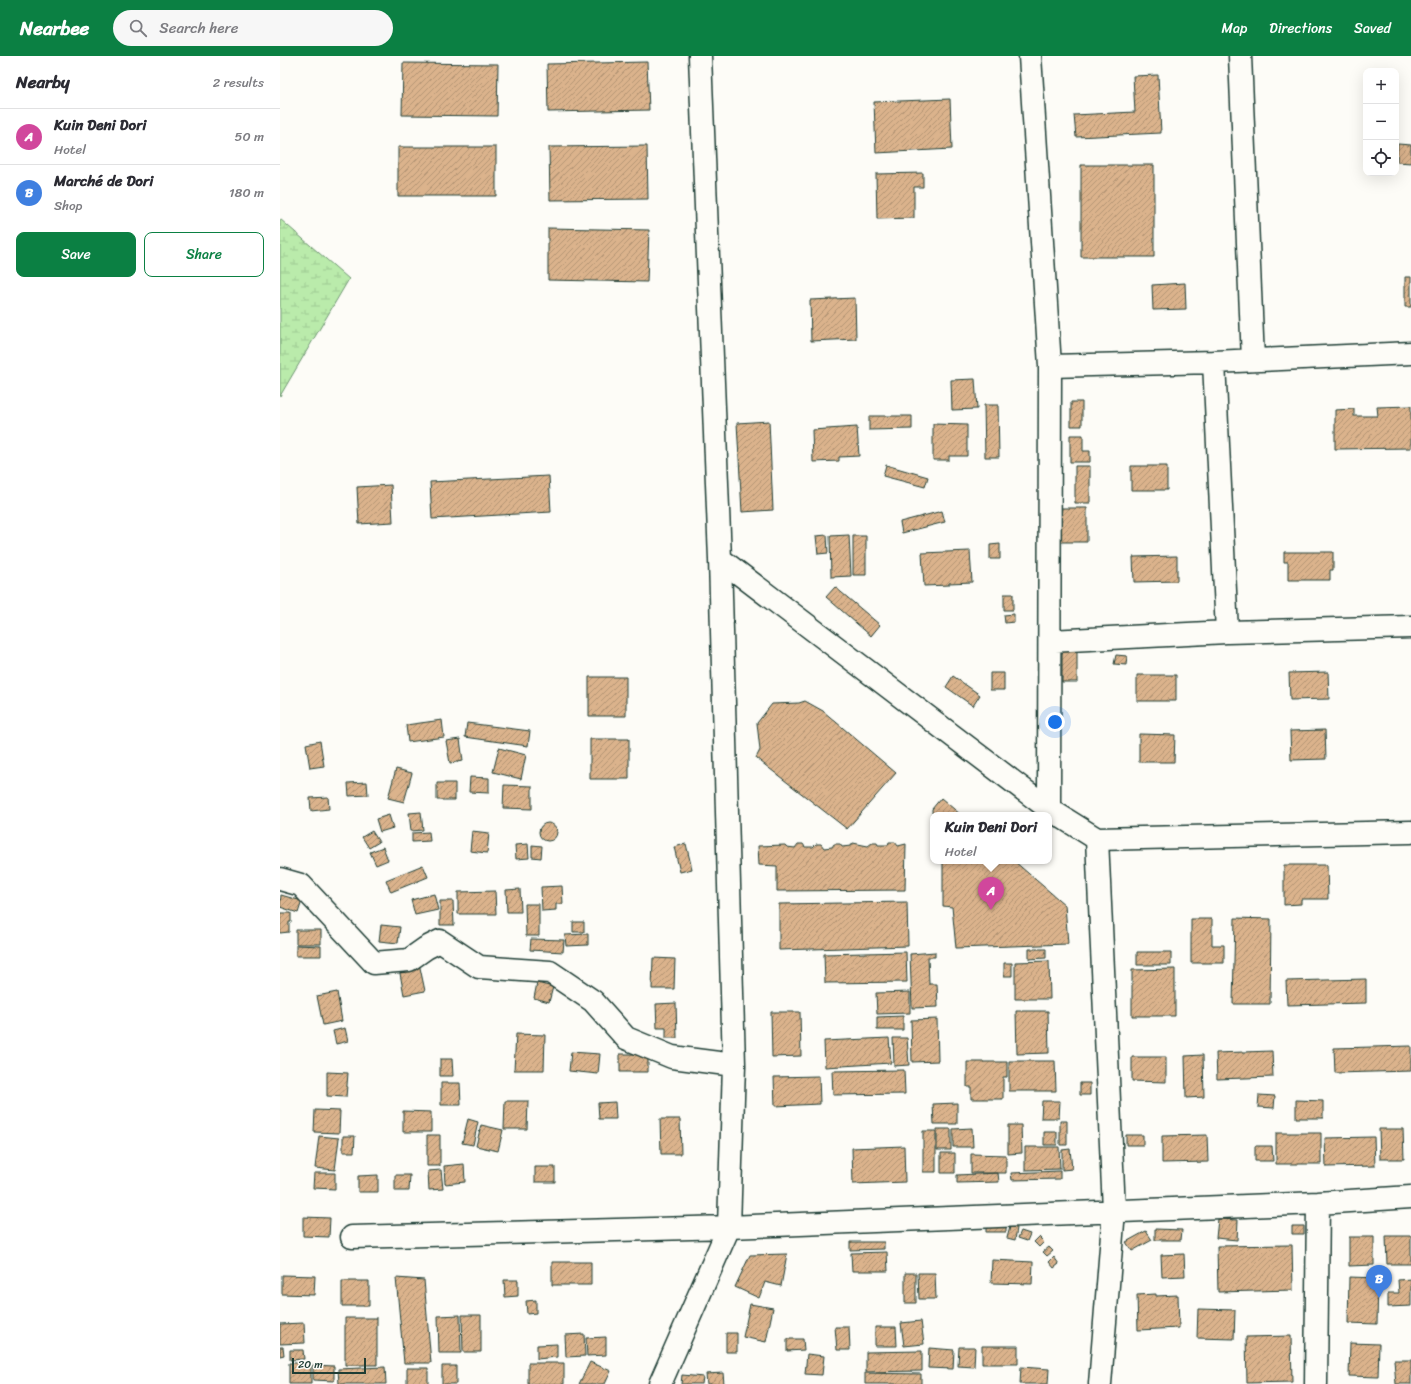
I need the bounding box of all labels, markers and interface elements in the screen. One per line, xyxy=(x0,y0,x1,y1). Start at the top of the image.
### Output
search box xyxy=(113,10,393,46)
text: Nearbee xyxy=(20,12,89,45)
text: Search here xyxy=(159,15,238,41)
text: Map xyxy=(1221,16,1247,41)
text: Directions xyxy=(1269,16,1332,41)
text: Saved xyxy=(1354,16,1391,41)
icon: search xyxy=(127,17,149,39)
text: Nearby xyxy=(16,67,70,97)
map controls xyxy=(1363,68,1399,176)
button: + xyxy=(1363,68,1399,104)
text: 2 results xyxy=(213,71,264,94)
button: − xyxy=(1363,104,1399,140)
text: Kuin Deni Dori xyxy=(54,112,147,138)
text: A xyxy=(25,125,33,148)
text: 50 m xyxy=(234,125,264,148)
text: Hotel xyxy=(54,138,86,161)
button: locate xyxy=(1363,140,1399,176)
text: Marché de Dori xyxy=(54,168,153,194)
text: B xyxy=(25,181,33,204)
text: 180 m xyxy=(229,181,264,204)
text: Shop xyxy=(54,194,82,217)
button: Save xyxy=(16,232,136,277)
button: Share xyxy=(144,232,264,277)
your location xyxy=(1045,712,1065,732)
popup xyxy=(930,812,1052,864)
text: Kuin Deni Dori xyxy=(945,814,1037,840)
text: Hotel xyxy=(945,840,977,863)
pin: A xyxy=(978,877,1004,910)
pin: B xyxy=(1366,1265,1392,1298)
text: 20 m xyxy=(298,1355,323,1374)
scale bar xyxy=(292,1356,366,1375)

